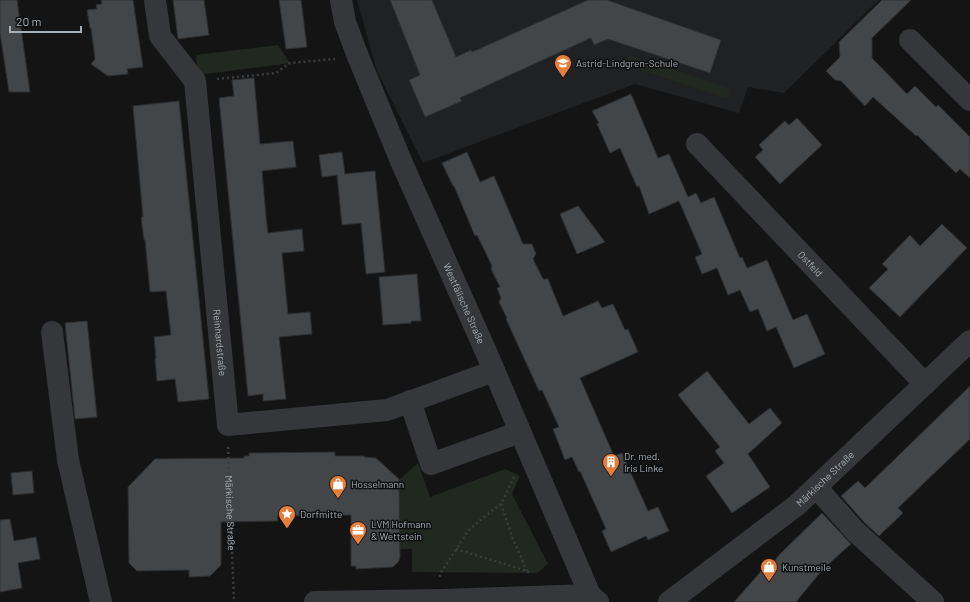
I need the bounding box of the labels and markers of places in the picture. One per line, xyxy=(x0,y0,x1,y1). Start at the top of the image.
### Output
school or university icon: Astrid-Lindgren-Schule xyxy=(553,53,573,78)
place label: Astrid-Lindgren-Schule xyxy=(576,57,678,69)
place label: Dr. med. Iris Linke xyxy=(624,450,663,474)
building icon: Dr. med. Iris Linke xyxy=(601,452,621,477)
shop icon: Hosselmann xyxy=(328,474,348,499)
place label: Hosselmann xyxy=(351,478,404,490)
place icon: Dorfmitte xyxy=(277,504,297,529)
place label: Dorfmitte xyxy=(300,508,342,520)
place label: LVM Hofmann & Wettstein xyxy=(371,518,431,542)
office icon: LVM Hofmann & Wettstein xyxy=(348,520,368,545)
shop icon: Kunstmeile xyxy=(759,557,779,582)
place label: Kunstmeile xyxy=(782,561,831,573)

